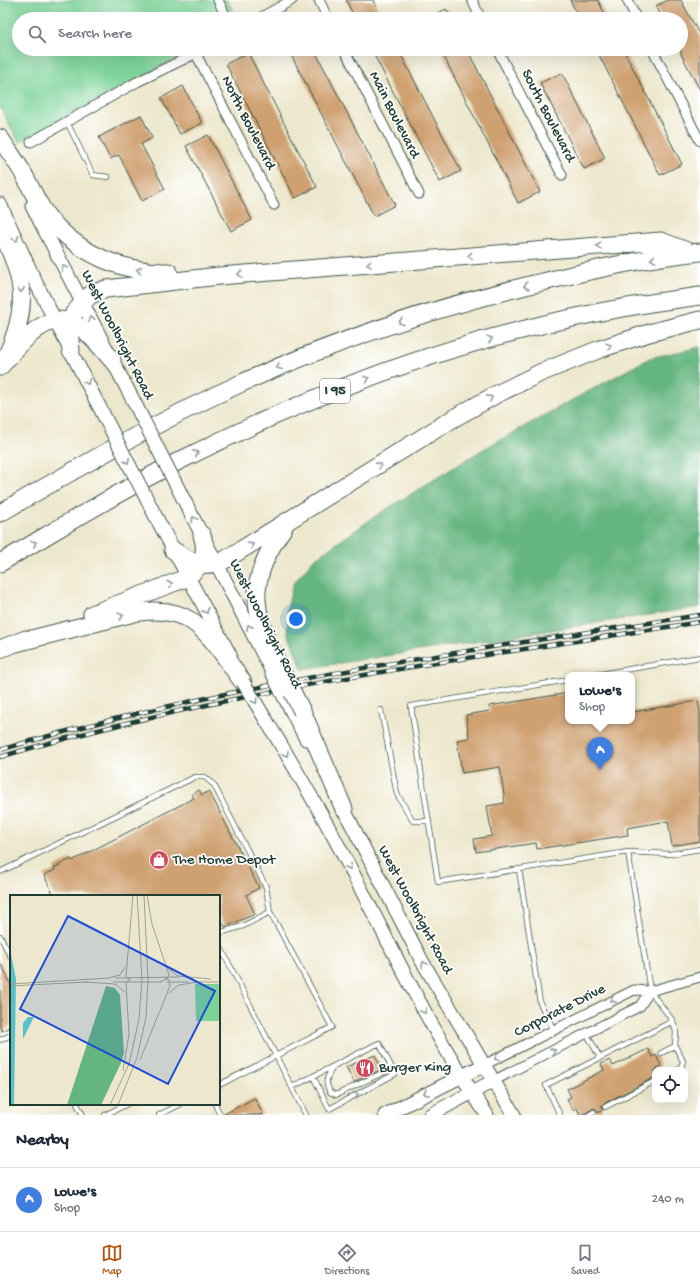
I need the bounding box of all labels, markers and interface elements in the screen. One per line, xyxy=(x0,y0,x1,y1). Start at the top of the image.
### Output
search box xyxy=(12,12,688,56)
icon: search xyxy=(26,23,48,45)
text: Search here xyxy=(58,25,132,43)
street label: South Boulevard xyxy=(517,66,580,167)
street label: Main Boulevard xyxy=(364,68,424,163)
street label: North Boulevard xyxy=(217,73,280,174)
one-way arrow xyxy=(11,235,19,243)
one-way arrow xyxy=(596,241,602,250)
one-way arrow xyxy=(467,251,473,260)
one-way arrow xyxy=(650,254,656,263)
one-way arrow xyxy=(366,259,372,268)
one-way arrow xyxy=(62,264,69,272)
street label: West Woolbright Road xyxy=(77,267,158,404)
one-way arrow xyxy=(136,267,142,275)
one-way arrow xyxy=(237,270,243,279)
one-way arrow xyxy=(523,281,529,289)
one-way arrow xyxy=(17,287,26,293)
one-way arrow xyxy=(88,315,96,323)
one-way arrow xyxy=(398,317,405,325)
one-way arrow xyxy=(487,335,494,344)
one-way arrow xyxy=(605,342,612,350)
one-way arrow xyxy=(276,363,283,371)
one-way arrow xyxy=(363,376,370,384)
one-way arrow xyxy=(82,378,90,386)
road number: I 95 xyxy=(320,379,350,403)
one-way arrow xyxy=(486,395,493,403)
one-way arrow xyxy=(192,450,199,458)
one-way arrow xyxy=(123,457,130,464)
one-way arrow xyxy=(374,462,381,469)
one-way arrow xyxy=(191,516,199,524)
one-way arrow xyxy=(30,541,37,548)
one-way arrow xyxy=(247,542,254,549)
street label: West Woolbright Road xyxy=(225,556,306,693)
one-way arrow xyxy=(166,581,173,589)
one-way arrow xyxy=(202,607,209,614)
your location xyxy=(286,609,306,629)
one-way arrow xyxy=(118,612,125,621)
one-way arrow xyxy=(246,624,254,631)
popup xyxy=(565,672,635,724)
text: Lowe's xyxy=(579,682,621,700)
one-way arrow xyxy=(250,697,257,704)
text: Shop xyxy=(579,700,605,715)
pin: A xyxy=(587,737,613,770)
one-way arrow xyxy=(281,750,289,757)
street label: West Woolbright Road xyxy=(374,843,457,978)
shop icon: The Home Depot xyxy=(148,849,170,871)
place label: The Home Depot xyxy=(172,851,277,869)
one-way arrow xyxy=(345,863,352,870)
inset map xyxy=(10,895,220,1105)
one-way arrow xyxy=(422,960,429,968)
street label: Corporate Drive xyxy=(511,980,609,1042)
one-way arrow xyxy=(610,995,618,1003)
one-way arrow xyxy=(420,1007,427,1014)
one-way arrow xyxy=(549,1048,556,1056)
one-way arrow xyxy=(494,1053,501,1061)
restaurant icon: Burger King xyxy=(354,1057,376,1079)
place label: Burger King xyxy=(378,1059,451,1077)
map controls xyxy=(652,1067,688,1103)
button: locate xyxy=(652,1067,688,1103)
one-way arrow xyxy=(423,1088,430,1096)
one-way arrow xyxy=(352,1092,359,1099)
text: Nearby xyxy=(16,1131,69,1151)
text: Lowe's xyxy=(54,1183,96,1201)
text: A xyxy=(25,1192,33,1207)
text: 240 m xyxy=(652,1192,684,1207)
text: Shop xyxy=(54,1201,80,1216)
tab: Map xyxy=(101,1242,123,1278)
tab: Directions xyxy=(325,1242,369,1278)
tab: Saved xyxy=(571,1242,599,1278)

